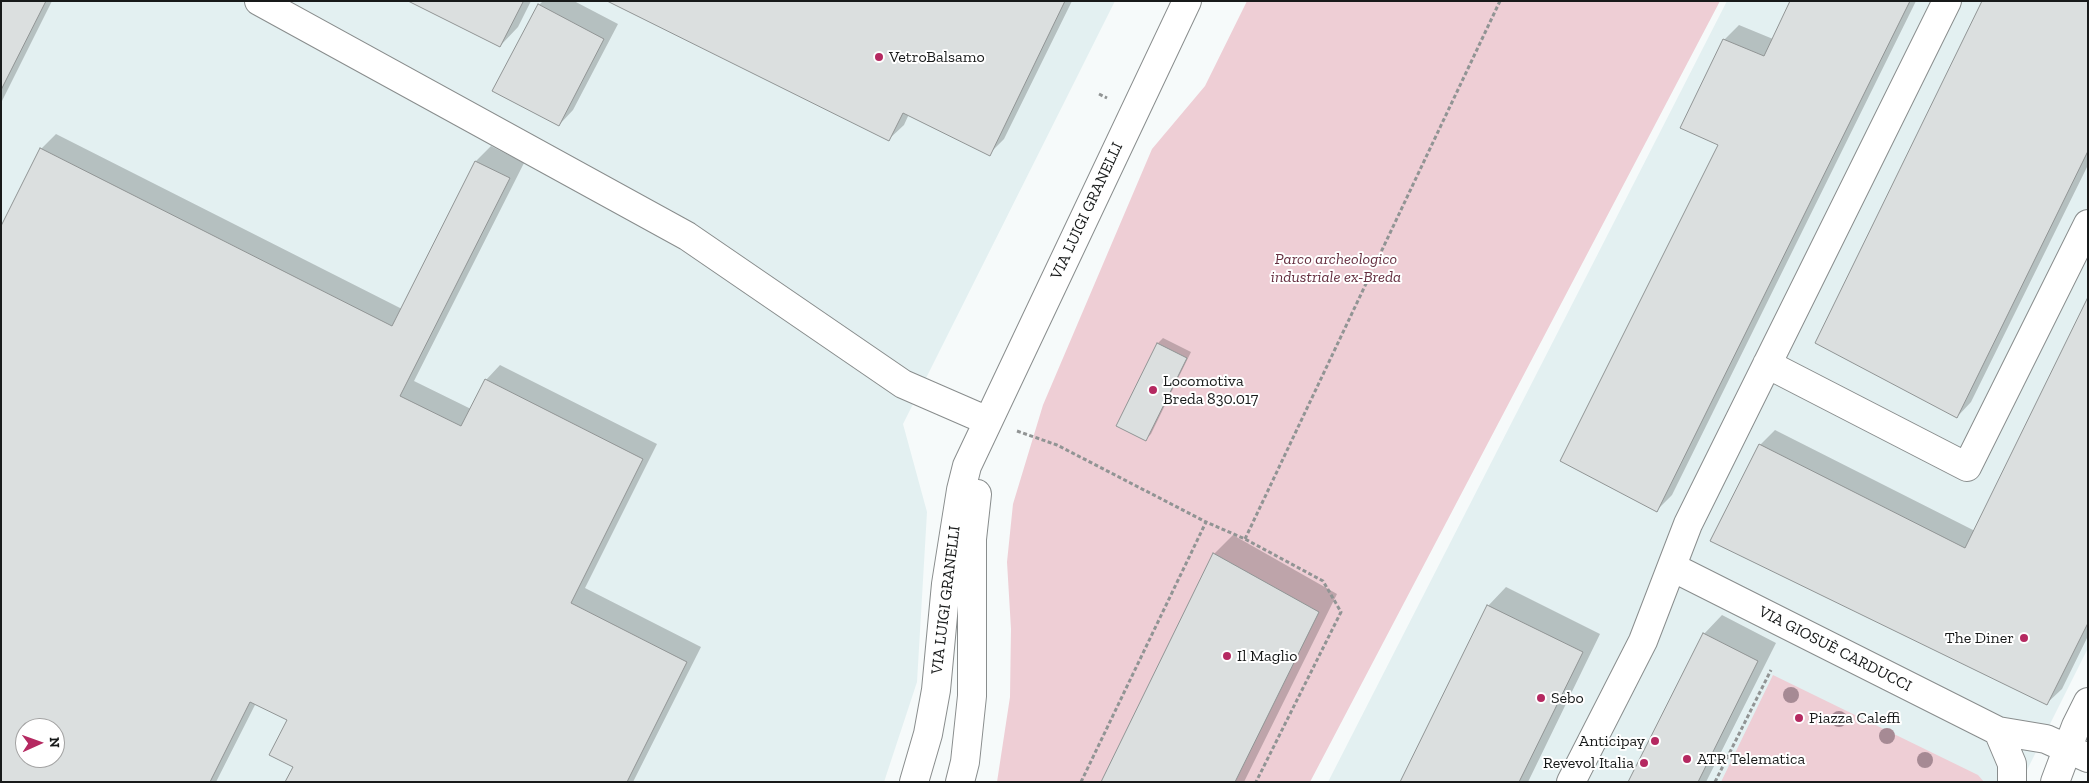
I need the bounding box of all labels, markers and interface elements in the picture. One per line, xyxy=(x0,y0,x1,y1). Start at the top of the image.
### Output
place label: VetroBalsamo xyxy=(889,47,985,67)
marker: VetroBalsamo xyxy=(873,51,885,63)
street label: VIA LUIGI GRANELLI xyxy=(1047,139,1127,283)
park label: Parco archeologico industriale ex-Breda xyxy=(1271,249,1401,287)
place label: Locomotiva Breda 830.017 xyxy=(1163,371,1258,409)
marker: Locomotiva Breda 830.017 xyxy=(1147,384,1159,396)
street label: VIA LUIGI GRANELLI xyxy=(927,525,965,675)
street label: VIA GIOSUÈ CARDUCCI xyxy=(1755,602,1915,696)
place label: The Diner xyxy=(1945,628,2014,648)
marker: The Diner xyxy=(2018,632,2030,644)
place label: Il Maglio xyxy=(1237,646,1297,666)
marker: Il Maglio xyxy=(1221,650,1233,662)
place label: Sebo xyxy=(1551,688,1584,708)
marker: Sebo xyxy=(1535,692,1547,704)
place label: Piazza Caleffi xyxy=(1809,708,1900,728)
marker: Piazza Caleffi xyxy=(1793,712,1805,724)
north arrow xyxy=(15,718,65,768)
place label: Anticipay xyxy=(1579,731,1645,751)
marker: Anticipay xyxy=(1649,735,1661,747)
text: N xyxy=(46,737,63,748)
place label: ATR Telematica xyxy=(1697,749,1805,769)
place label: Revevol Italia xyxy=(1543,753,1634,773)
marker: ATR Telematica xyxy=(1681,753,1693,765)
marker: Revevol Italia xyxy=(1638,757,1650,769)

